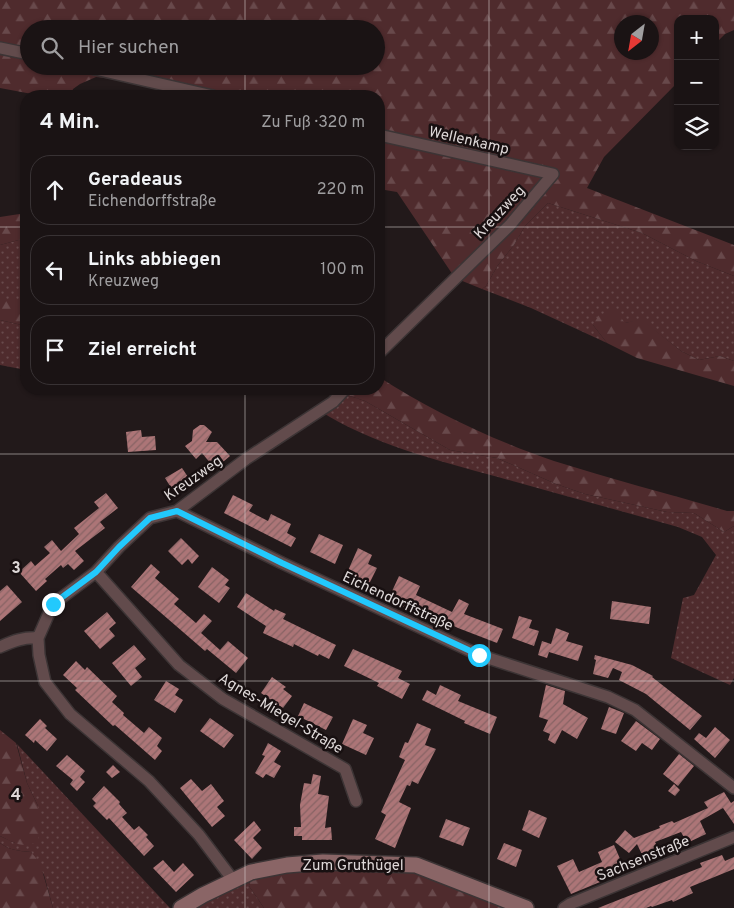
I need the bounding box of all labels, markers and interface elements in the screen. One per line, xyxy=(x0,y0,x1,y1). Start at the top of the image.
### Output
north arrow xyxy=(614,15,659,60)
map controls xyxy=(674,15,719,150)
button: + xyxy=(674,15,719,60)
search box xyxy=(20,20,385,75)
icon: search xyxy=(38,34,66,62)
text: Hier suchen xyxy=(78,36,179,60)
button: − xyxy=(674,60,719,105)
button: layers xyxy=(674,105,719,150)
text: 4 Min. xyxy=(40,109,99,136)
text: Zu Fuß · 320 m xyxy=(261,113,365,133)
street label: Wellenkamp xyxy=(427,123,511,160)
text: Geradeaus xyxy=(88,168,183,192)
icon: ahead xyxy=(41,176,69,204)
text: 220 m xyxy=(317,180,364,200)
street label: Kreuzweg xyxy=(470,182,530,244)
text: Eichendorffstraße xyxy=(88,192,216,212)
text: Links abbiegen xyxy=(88,248,221,272)
icon: left xyxy=(41,256,69,284)
text: 100 m xyxy=(320,260,364,280)
text: Kreuzweg xyxy=(88,272,159,292)
icon: arrive xyxy=(41,336,69,364)
text: Ziel erreicht xyxy=(88,338,197,362)
street label: Kreuzweg xyxy=(161,452,227,506)
text: 3 xyxy=(11,559,21,579)
street label: Eichendorffstraße xyxy=(339,568,456,636)
route end xyxy=(42,593,65,616)
route start xyxy=(468,644,491,667)
street label: Agnes-Miegel-Straße xyxy=(214,670,346,759)
text: 4 xyxy=(11,786,21,806)
street label: Sachsenstraße xyxy=(594,832,693,887)
street label: Zum Gruthügel xyxy=(302,857,404,876)

